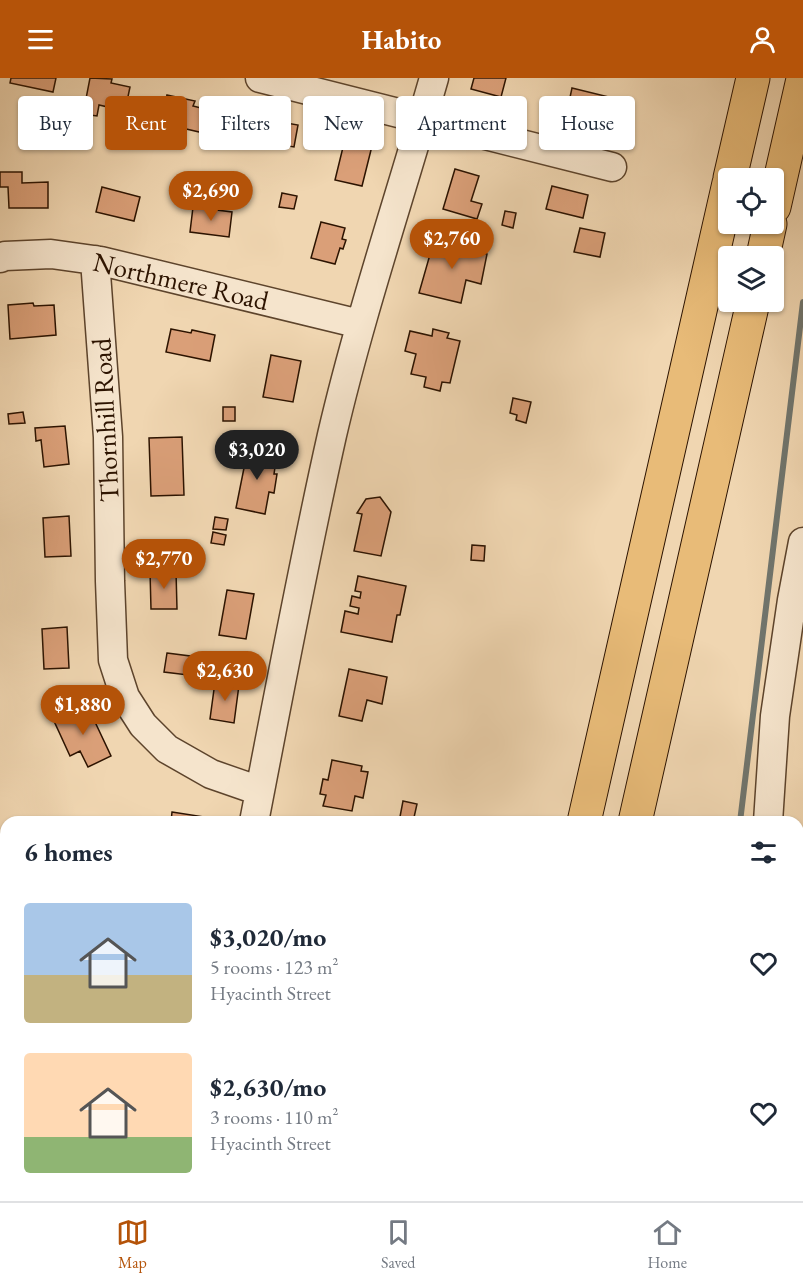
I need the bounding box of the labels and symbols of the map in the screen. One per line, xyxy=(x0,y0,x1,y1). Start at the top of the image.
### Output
pin: $2,690 xyxy=(162,171,260,222)
pin: $2,760 xyxy=(403,219,501,270)
street label: Northmere Road xyxy=(90,244,273,318)
street label: Thornhill Road xyxy=(83,337,127,503)
pin: $3,020 xyxy=(208,430,306,481)
pin: $2,770 xyxy=(115,539,213,590)
pin: $2,630 xyxy=(176,651,274,702)
pin: $1,880 xyxy=(34,685,132,736)

